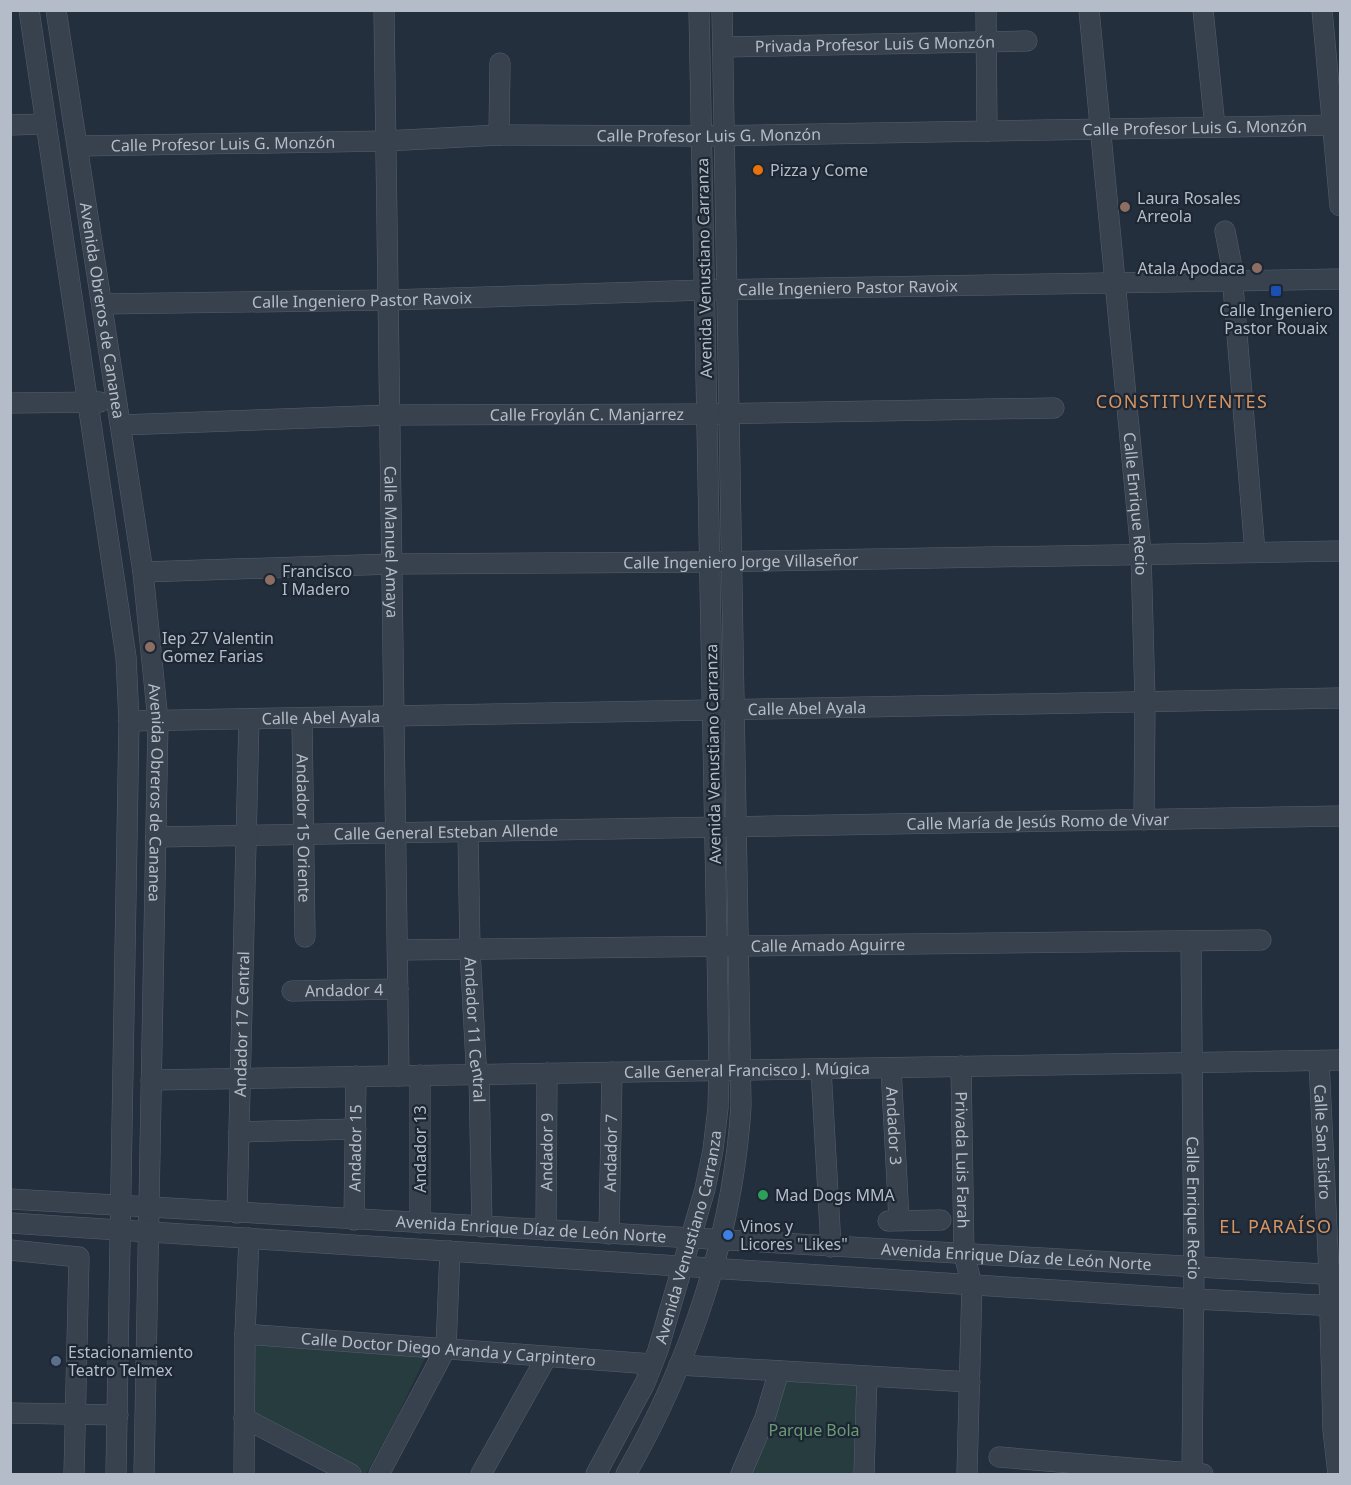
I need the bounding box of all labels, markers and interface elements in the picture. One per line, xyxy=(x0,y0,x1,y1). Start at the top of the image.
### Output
street label: Privada Profesor Luis G Monzón xyxy=(755,31,995,57)
street label: Calle Profesor Luis G. Monzón xyxy=(1082,115,1307,140)
street label: Calle Profesor Luis G. Monzón xyxy=(596,123,821,147)
street label: Calle Profesor Luis G. Monzón xyxy=(111,131,335,156)
street label: Avenida Venustiano Carranza xyxy=(691,158,717,378)
place label: Pizza y Come xyxy=(770,159,868,181)
marker: Pizza y Come xyxy=(751,163,765,177)
place label: Laura Rosales Arreola xyxy=(1137,187,1241,227)
marker: Laura Rosales Arreola xyxy=(1118,200,1132,214)
street label: Avenida Obreros de Cananea xyxy=(75,201,130,420)
place label: Atala Apodaca xyxy=(1138,257,1245,279)
marker: Atala Apodaca xyxy=(1250,261,1264,275)
street label: Calle Ingeniero Pastor Ravoix xyxy=(738,275,958,300)
marker: Calle Ingeniero Pastor Rouaix xyxy=(1269,284,1283,298)
street label: Calle Ingeniero Pastor Ravoix xyxy=(252,286,473,313)
place label: Calle Ingeniero Pastor Rouaix xyxy=(1219,299,1333,339)
district label: CONSTITUYENTES xyxy=(1096,389,1268,413)
street label: Calle Froylán C. Manjarrez xyxy=(490,403,684,426)
street label: Calle Enrique Recio xyxy=(1118,431,1153,576)
street label: Calle Manuel Amaya xyxy=(379,466,404,618)
street label: Calle Ingeniero Jorge Villaseñor xyxy=(623,548,859,574)
place label: Francisco I Madero xyxy=(282,560,352,600)
marker: Francisco I Madero xyxy=(263,573,277,587)
place label: Iep 27 Valentin Gomez Farias xyxy=(162,627,274,667)
marker: Iep 27 Valentin Gomez Farias xyxy=(143,640,157,654)
street label: Avenida Venustiano Carranza xyxy=(700,644,726,864)
street label: Avenida Obreros de Cananea xyxy=(143,682,169,902)
street label: Calle Abel Ayala xyxy=(747,696,866,720)
street label: Calle Abel Ayala xyxy=(262,705,380,729)
street label: Andador 15 Oriente xyxy=(291,753,316,903)
street label: Calle María de Jesús Romo de Vivar xyxy=(906,808,1170,835)
street label: Calle General Esteban Allende xyxy=(334,819,558,845)
street label: Calle Amado Aguirre xyxy=(751,933,905,957)
street label: Andador 17 Central xyxy=(229,951,254,1097)
street label: Andador 11 Central xyxy=(459,956,491,1103)
street label: Andador 4 xyxy=(305,978,383,1002)
street label: Calle General Francisco J. Múgica xyxy=(624,1057,870,1083)
street label: Calle San Isidro xyxy=(1309,1084,1336,1200)
street label: Andador 3 xyxy=(881,1086,907,1166)
street label: Privada Luis Farah xyxy=(950,1091,975,1229)
street label: Andador 15 xyxy=(343,1104,367,1192)
street label: Andador 13 xyxy=(409,1105,431,1193)
street label: Andador 9 xyxy=(535,1113,558,1191)
street label: Andador 7 xyxy=(599,1114,622,1192)
street label: Avenida Venustiano Carranza xyxy=(649,1129,726,1346)
street label: Calle Enrique Recio xyxy=(1182,1136,1205,1280)
place label: Mad Dogs MMA xyxy=(775,1184,896,1206)
marker: Mad Dogs MMA xyxy=(756,1188,770,1202)
street label: Avenida Enrique Díaz de León Norte xyxy=(395,1210,667,1247)
district label: EL PARAÍSO xyxy=(1219,1214,1333,1238)
place label: Vinos y Licores "Likes" xyxy=(740,1215,848,1255)
marker: Vinos y Licores "Likes" xyxy=(721,1228,735,1242)
street label: Avenida Enrique Díaz de León Norte xyxy=(880,1238,1152,1275)
street label: Calle Doctor Diego Aranda y Carpintero xyxy=(300,1327,597,1371)
place label: Estacionamiento Teatro Telmex xyxy=(68,1341,193,1381)
marker: Estacionamiento Teatro Telmex xyxy=(49,1354,63,1368)
park label: Parque Bola xyxy=(768,1419,860,1441)

